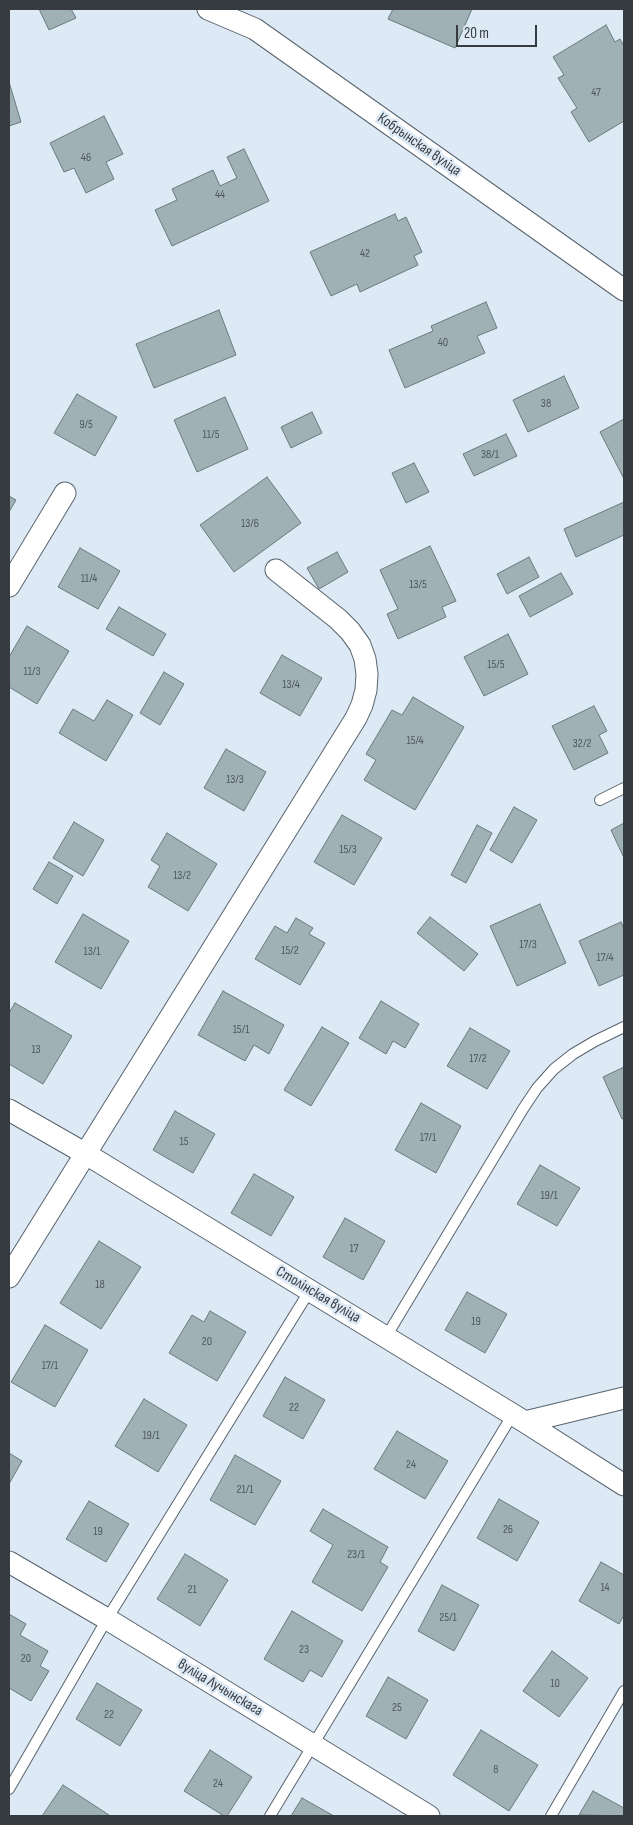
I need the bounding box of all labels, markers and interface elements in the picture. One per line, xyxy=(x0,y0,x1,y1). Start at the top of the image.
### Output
scale bar xyxy=(458,15,539,47)
text: 20 m xyxy=(464,24,489,43)
house number: 47 xyxy=(591,86,601,100)
street label: Кобрынская вуліца xyxy=(374,110,464,180)
house number: 46 xyxy=(81,151,91,165)
house number: 44 xyxy=(215,188,225,202)
house number: 42 xyxy=(360,247,370,261)
house number: 40 xyxy=(438,336,448,350)
house number: 38 xyxy=(541,397,551,411)
house number: 9/5 xyxy=(79,418,93,432)
house number: 11/5 xyxy=(203,428,219,442)
house number: 38/1 xyxy=(481,448,499,462)
house number: 13/6 xyxy=(241,517,259,531)
house number: 11/4 xyxy=(81,572,97,586)
house number: 13/5 xyxy=(409,578,427,592)
house number: 15/5 xyxy=(487,658,505,672)
house number: 11/3 xyxy=(23,665,41,679)
house number: 13/4 xyxy=(282,678,300,692)
house number: 15/4 xyxy=(406,734,424,748)
house number: 32/2 xyxy=(573,737,591,751)
house number: 13/3 xyxy=(226,773,244,787)
house number: 15/3 xyxy=(339,843,357,857)
house number: 13/2 xyxy=(173,869,191,883)
house number: 17/3 xyxy=(519,938,537,952)
house number: 15/2 xyxy=(281,944,299,958)
house number: 13/1 xyxy=(84,945,100,959)
house number: 17/4 xyxy=(597,951,613,965)
house number: 15/1 xyxy=(233,1023,249,1037)
house number: 13 xyxy=(31,1043,41,1057)
house number: 17/2 xyxy=(469,1052,487,1066)
house number: 17/1 xyxy=(420,1131,436,1145)
house number: 15 xyxy=(179,1135,189,1149)
house number: 19/1 xyxy=(540,1189,558,1203)
house number: 17 xyxy=(350,1242,358,1256)
street label: Столінская вуліца xyxy=(273,1263,363,1327)
house number: 18 xyxy=(95,1278,105,1292)
house number: 19 xyxy=(471,1315,481,1329)
house number: 20 xyxy=(202,1335,212,1349)
house number: 17/1 xyxy=(42,1359,58,1373)
house number: 22 xyxy=(289,1401,299,1415)
house number: 19/1 xyxy=(142,1429,160,1443)
house number: 24 xyxy=(406,1458,416,1472)
house number: 21/1 xyxy=(236,1483,254,1497)
house number: 26 xyxy=(503,1523,513,1537)
house number: 19 xyxy=(93,1525,103,1539)
house number: 23/1 xyxy=(347,1548,365,1562)
house number: 14 xyxy=(600,1581,610,1595)
house number: 21 xyxy=(187,1583,197,1597)
house number: 25/1 xyxy=(439,1611,457,1625)
house number: 23 xyxy=(299,1643,309,1657)
house number: 20 xyxy=(21,1652,31,1666)
street label: вуліца Лучынскага xyxy=(174,1656,266,1720)
house number: 10 xyxy=(550,1677,560,1691)
house number: 25 xyxy=(392,1701,402,1715)
house number: 22 xyxy=(104,1708,114,1722)
house number: 8 xyxy=(493,1763,499,1777)
house number: 24 xyxy=(213,1777,223,1791)

